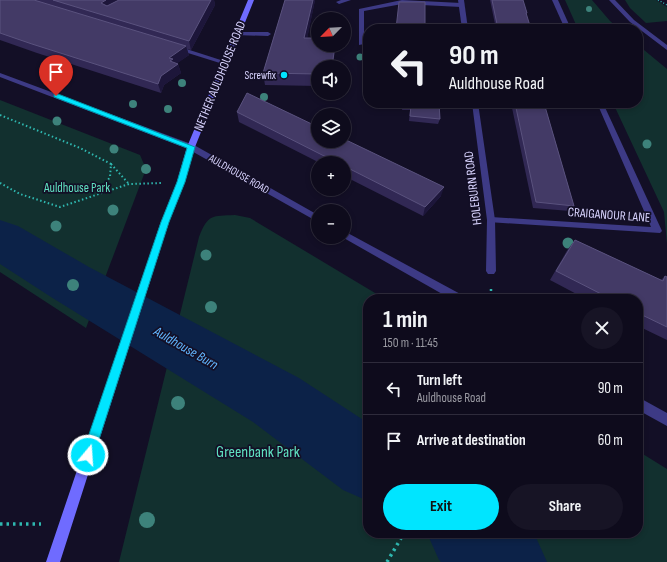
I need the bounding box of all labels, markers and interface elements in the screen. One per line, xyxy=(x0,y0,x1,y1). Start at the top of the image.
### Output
north arrow xyxy=(311,12,351,52)
map controls xyxy=(311,12,351,244)
street label: NETHER AULDHOUSE ROAD xyxy=(191,19,249,133)
text: 90 m xyxy=(449,39,499,72)
icon: left xyxy=(383,40,435,92)
pin xyxy=(39,55,73,96)
button: sound xyxy=(311,60,351,100)
icon: arrive xyxy=(45,61,67,83)
place label: Screwfix xyxy=(244,69,276,82)
marker: Screwfix xyxy=(279,70,289,80)
text: Auldhouse Road xyxy=(449,73,544,94)
button: layers xyxy=(311,108,351,148)
street label: HOLEBURN ROAD xyxy=(461,150,485,226)
street label: AULDHOUSE ROAD xyxy=(206,151,271,197)
button: + xyxy=(311,156,351,196)
park label: Auldhouse Park xyxy=(43,180,110,196)
button: − xyxy=(311,204,351,244)
street label: CRAIGANOUR LANE xyxy=(567,204,651,226)
text: 1 min xyxy=(383,305,428,334)
button: close xyxy=(581,307,623,349)
water label: Auldhouse Burn xyxy=(150,322,221,373)
text: 150 m · 11:45 xyxy=(383,335,438,351)
text: Turn left xyxy=(417,371,462,390)
icon: left xyxy=(383,378,405,400)
text: 90 m xyxy=(598,379,623,398)
text: Auldhouse Road xyxy=(417,390,486,406)
icon: arrive xyxy=(383,430,405,452)
text: Arrive at destination xyxy=(417,431,526,450)
text: 60 m xyxy=(598,431,623,450)
position arrow xyxy=(67,434,109,476)
park label: Greenbank Park xyxy=(216,443,300,462)
button: Exit xyxy=(383,484,499,530)
button: Share xyxy=(507,484,623,530)

